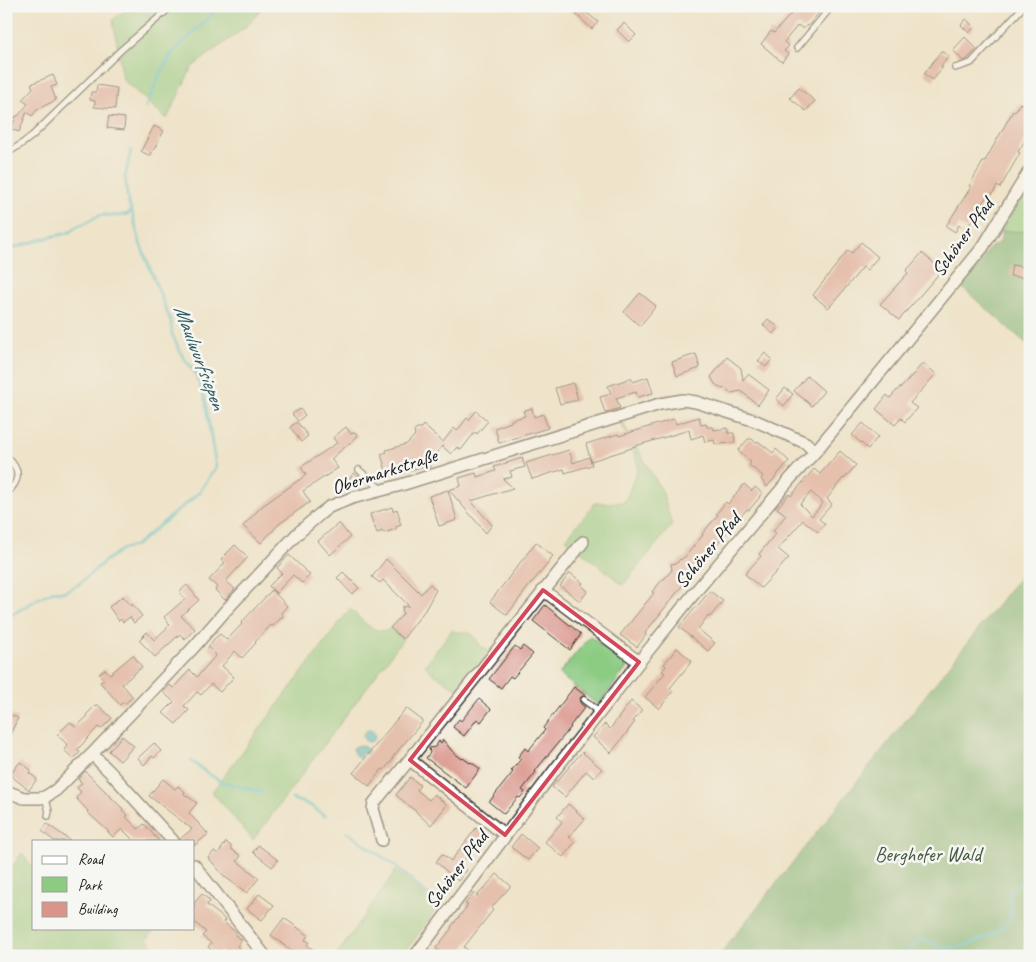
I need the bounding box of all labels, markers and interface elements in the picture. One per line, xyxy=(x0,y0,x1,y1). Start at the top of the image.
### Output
street label: Schöner Pfad xyxy=(926,191,1001,281)
water label: Maulwurfsiepen xyxy=(168,301,232,414)
street label: Obermarkstraße xyxy=(328,442,441,500)
street label: Schöner Pfad xyxy=(669,505,748,593)
street label: Schöner Pfad xyxy=(419,823,496,913)
legend xyxy=(32,840,195,930)
park label: Berghofer Wald xyxy=(875,842,984,867)
text: Road xyxy=(78,850,105,869)
text: Park xyxy=(78,876,103,895)
text: Building xyxy=(78,900,118,919)

